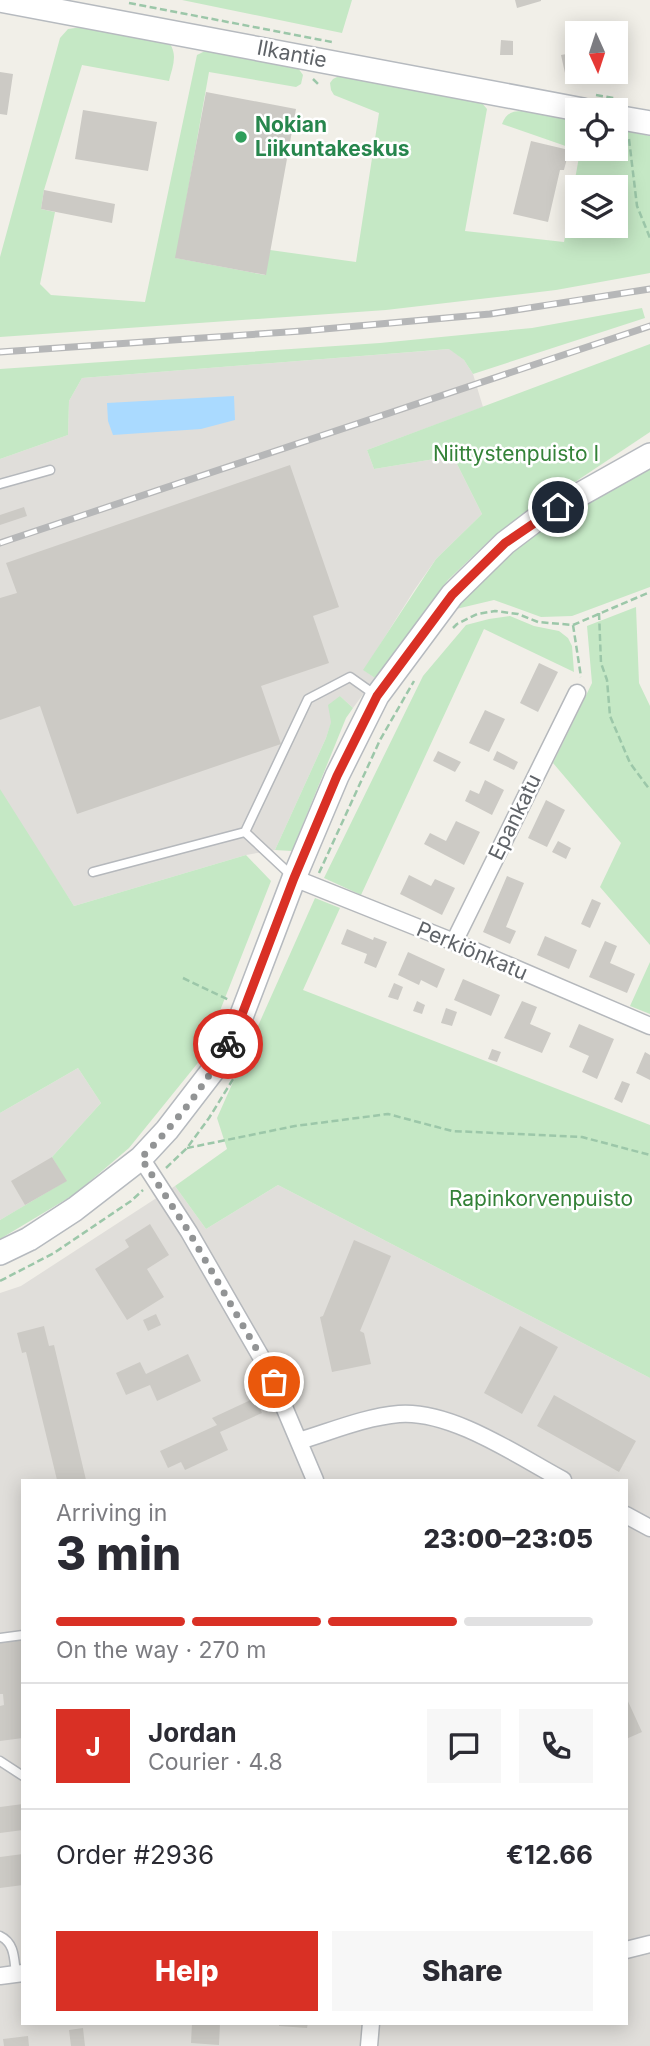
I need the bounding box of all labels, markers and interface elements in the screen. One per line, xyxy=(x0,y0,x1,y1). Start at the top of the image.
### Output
north arrow xyxy=(565,21,628,84)
map controls xyxy=(565,21,628,238)
street label: Ilkantie xyxy=(255,34,329,73)
button: locate xyxy=(565,98,628,161)
place label: Nokian Liikuntakeskus xyxy=(255,112,410,161)
marker: Nokian Liikuntakeskus xyxy=(233,129,249,145)
button: layers xyxy=(565,175,628,238)
park label: Niittystenpuisto I xyxy=(433,441,599,466)
pin xyxy=(528,477,588,537)
icon: home xyxy=(539,488,577,526)
street label: Epankatu xyxy=(483,770,546,864)
street label: Perkiönkatu xyxy=(413,916,531,985)
courier xyxy=(193,1009,263,1079)
icon: bike xyxy=(209,1025,247,1063)
park label: Rapinkorvenpuisto xyxy=(449,1186,633,1211)
pin xyxy=(244,1352,304,1412)
icon: bag xyxy=(255,1363,293,1401)
text: Arriving in xyxy=(56,1499,167,1527)
text: 23:00–23:05 xyxy=(423,1523,593,1554)
text: 3 min xyxy=(56,1525,181,1581)
text: On the way · 270 m xyxy=(56,1636,266,1664)
button: chat xyxy=(427,1709,501,1783)
button: phone xyxy=(519,1709,593,1783)
text: Jordan xyxy=(148,1717,237,1748)
text: J xyxy=(85,1731,101,1762)
text: Courier · 4.8 xyxy=(148,1748,283,1776)
text: Order #2936 xyxy=(56,1839,214,1870)
text: €12.66 xyxy=(506,1839,593,1870)
button: Help xyxy=(56,1931,318,2011)
button: Share xyxy=(332,1931,593,2011)

